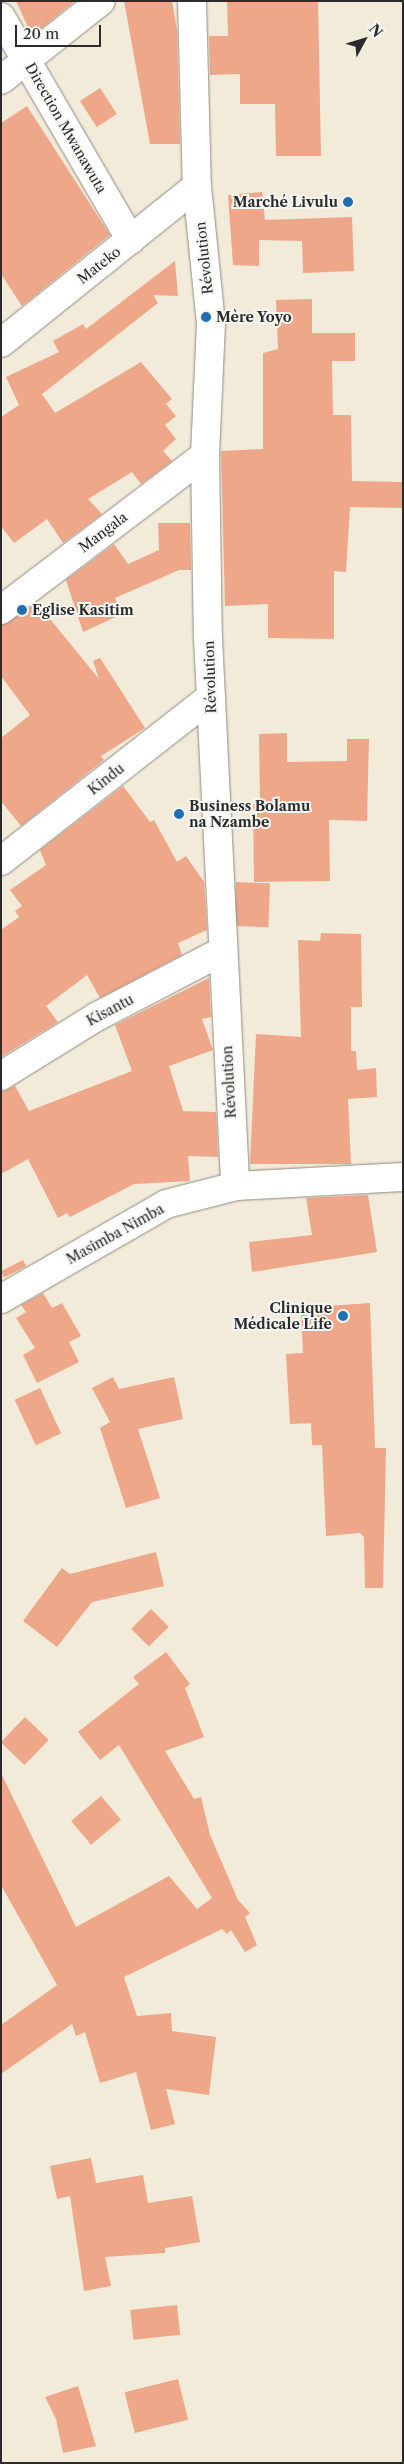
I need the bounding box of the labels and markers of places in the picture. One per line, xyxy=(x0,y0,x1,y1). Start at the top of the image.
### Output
place label: Marché Livulu xyxy=(233,194,338,210)
marker: Marché Livulu xyxy=(342,196,354,208)
place label: Mère Yoyo xyxy=(216,309,292,325)
marker: Mère Yoyo xyxy=(200,311,212,323)
place label: Eglise Kasitim xyxy=(32,602,134,618)
marker: Eglise Kasitim xyxy=(16,604,28,616)
place label: Business Bolamu na Nzambe xyxy=(189,798,310,830)
marker: Business Bolamu na Nzambe xyxy=(173,808,185,820)
place label: Clinique Médicale Life xyxy=(233,1300,332,1332)
marker: Clinique Médicale Life xyxy=(336,1309,350,1323)

